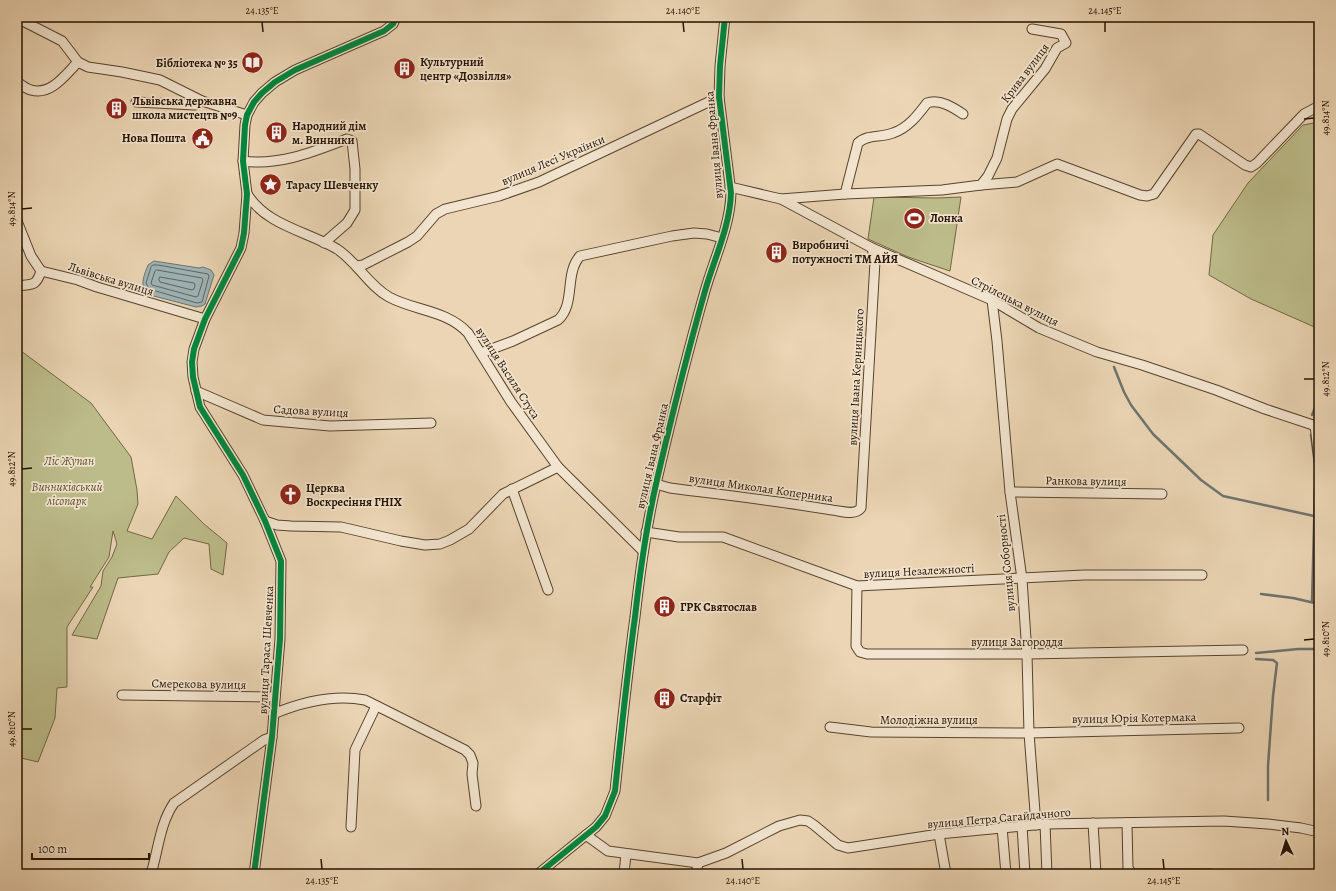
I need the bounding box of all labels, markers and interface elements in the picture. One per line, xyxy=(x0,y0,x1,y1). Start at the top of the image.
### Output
text: 24.135°E xyxy=(245,4,279,17)
text: 24.140°E xyxy=(666,4,700,17)
text: 24.145°E xyxy=(1088,4,1122,17)
street label: Крива вулиця xyxy=(997,40,1053,106)
library icon: Бібліотека № 35 xyxy=(240,50,266,76)
place label: Культурний центр «Дозвілля» xyxy=(420,54,512,84)
place label: Бібліотека № 35 xyxy=(156,55,238,71)
building icon: Культурний центр «Дозвілля» xyxy=(391,56,417,82)
street label: вулиця Івана Франка xyxy=(701,90,727,200)
place label: Львівська державна школа мистецтв №9 xyxy=(132,93,238,123)
building icon: Львівська державна школа мистецтв №9 xyxy=(103,95,129,121)
text: 49.814°N xyxy=(1319,100,1332,136)
place label: Народний дім м. Винники xyxy=(292,118,366,148)
building icon: Народний дім м. Винники xyxy=(264,120,290,146)
public building icon: Нова Пошта xyxy=(189,125,215,151)
place label: Нова Пошта xyxy=(122,130,186,146)
street label: вулиця Лесі Українки xyxy=(499,131,607,189)
place icon: Тарасу Шевченку xyxy=(258,172,284,198)
place label: Тарасу Шевченку xyxy=(286,177,379,193)
text: 49.814°N xyxy=(5,191,18,227)
sports icon: Лонка xyxy=(902,205,928,231)
place label: Лонка xyxy=(930,210,963,226)
place label: Виробничі потужності ТМ АЙЯ xyxy=(792,237,898,267)
building icon: Виробничі потужності ТМ АЙЯ xyxy=(764,239,790,265)
street label: Львівська вулиця xyxy=(66,258,156,300)
street label: Стрілецька вулиця xyxy=(968,272,1062,330)
street label: вулиця Івана Керницького xyxy=(844,308,868,446)
street label: вулиця Василя Стуса xyxy=(472,324,544,423)
text: 49.812°N xyxy=(1319,361,1332,397)
street label: Садова вулиця xyxy=(273,401,349,421)
street label: вулиця Івана Франка xyxy=(632,401,672,510)
text: 49.812°N xyxy=(5,451,18,487)
park label: Ліс Жупан xyxy=(43,453,94,469)
street label: вулиця Миколая Коперника xyxy=(688,470,835,506)
street label: Ранкова вулиця xyxy=(1045,472,1127,490)
park label: Винниківський лісопарк xyxy=(32,479,102,509)
place label: Церква Воскресіння ГНІХ xyxy=(306,480,403,510)
church icon: Церква Воскресіння ГНІХ xyxy=(277,482,303,508)
street label: вулиця Соборності xyxy=(993,513,1019,613)
street label: вулиця Незалежності xyxy=(863,560,975,582)
street label: вулиця Тараса Шевченка xyxy=(255,585,277,715)
building icon: ГРК Святослав xyxy=(651,594,677,620)
place label: ГРК Святослав xyxy=(680,599,757,615)
text: 49.810°N xyxy=(1319,621,1332,657)
street label: вулиця Загороддя xyxy=(971,634,1063,650)
street label: Смерекова вулиця xyxy=(151,675,247,693)
building icon: Старфіт xyxy=(651,685,677,711)
place label: Старфіт xyxy=(680,690,722,706)
street label: вулиця Юрія Котермака xyxy=(1072,709,1197,727)
text: 49.810°N xyxy=(5,711,18,747)
street label: Молодіжна вулиця xyxy=(880,712,978,728)
street label: вулиця Петра Сагайдачного xyxy=(926,804,1072,832)
north arrow xyxy=(1266,821,1306,861)
text: N xyxy=(1281,824,1290,839)
scale bar xyxy=(32,835,149,861)
text: 100 m xyxy=(38,841,67,857)
text: 24.135°E xyxy=(305,874,339,887)
text: 24.140°E xyxy=(726,874,760,887)
text: 24.145°E xyxy=(1147,874,1181,887)

